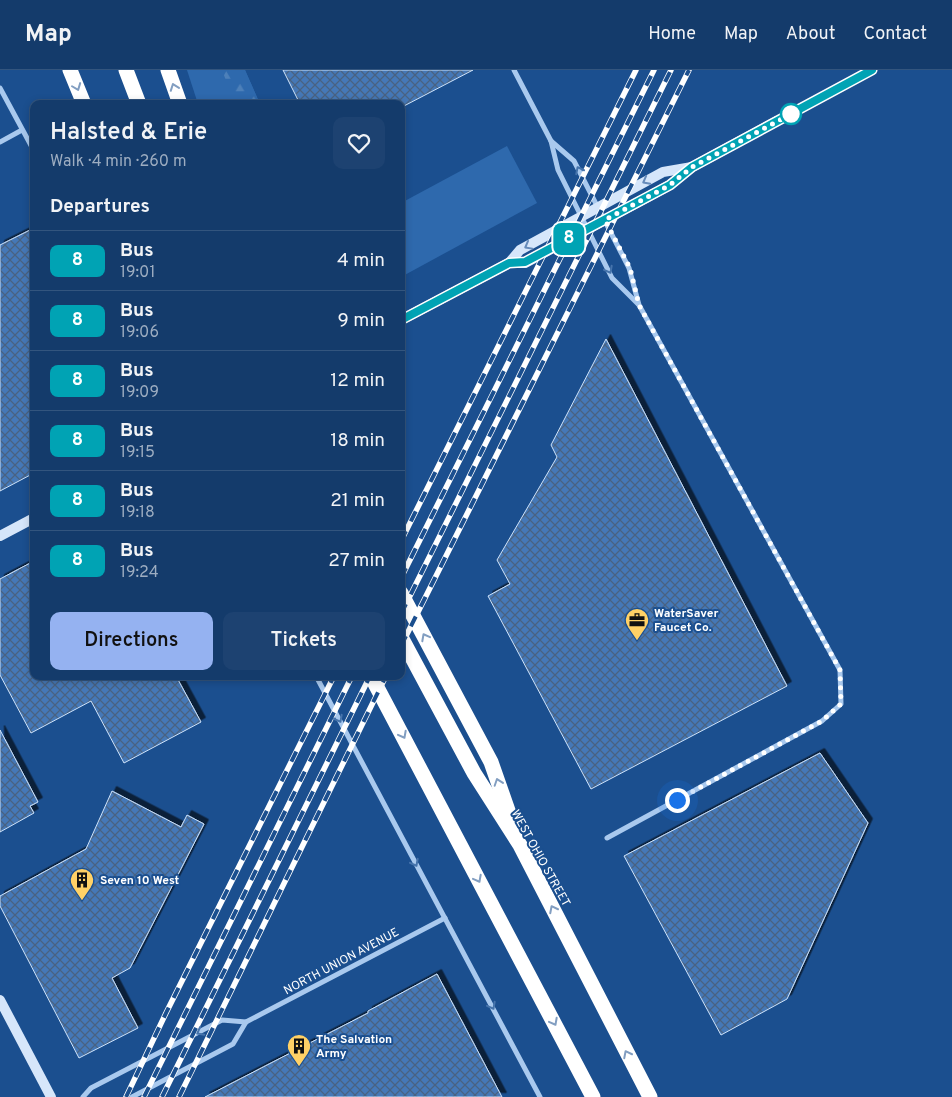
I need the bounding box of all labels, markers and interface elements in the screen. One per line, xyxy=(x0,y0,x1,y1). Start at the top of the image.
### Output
text: Map xyxy=(25,20,72,50)
text: Home xyxy=(648,23,696,46)
text: Map xyxy=(724,23,758,46)
text: About xyxy=(786,23,835,46)
text: Contact xyxy=(863,23,927,46)
one-way arrow xyxy=(71,82,81,91)
one-way arrow xyxy=(170,83,180,92)
unlabelled marker xyxy=(780,103,802,125)
button: heart xyxy=(333,117,385,169)
text: Halsted & Erie xyxy=(50,118,207,148)
text: Walk · 4 min · 260 m xyxy=(50,152,186,172)
one-way arrow xyxy=(575,166,585,175)
one-way arrow xyxy=(642,175,651,185)
text: Departures xyxy=(50,195,150,219)
line badge: 8 xyxy=(553,223,585,255)
text: 8 xyxy=(563,227,575,250)
text: Bus xyxy=(120,239,154,263)
one-way arrow xyxy=(524,239,533,249)
text: 8 xyxy=(72,249,83,272)
text: 4 min xyxy=(337,249,385,273)
text: 19:01 xyxy=(120,263,155,283)
one-way arrow xyxy=(603,265,613,274)
text: Bus xyxy=(120,299,154,323)
text: 8 xyxy=(72,309,83,332)
text: 9 min xyxy=(338,309,385,333)
text: 19:06 xyxy=(120,323,159,343)
text: Bus xyxy=(120,359,154,383)
text: 8 xyxy=(72,369,83,392)
text: 12 min xyxy=(330,369,385,393)
text: 19:09 xyxy=(120,383,159,403)
text: Bus xyxy=(120,419,154,443)
text: 8 xyxy=(72,429,83,452)
text: 18 min xyxy=(330,429,385,453)
text: 19:15 xyxy=(120,443,155,463)
text: Bus xyxy=(120,479,154,503)
text: 8 xyxy=(72,489,83,512)
text: 21 min xyxy=(330,489,385,513)
text: 19:18 xyxy=(120,503,155,523)
text: Bus xyxy=(120,539,154,563)
text: 8 xyxy=(72,549,83,572)
text: 27 min xyxy=(328,549,385,573)
text: 19:24 xyxy=(120,563,159,583)
place label: WaterSaver Faucet Co. xyxy=(654,606,719,636)
office icon: WaterSaver Faucet Co. xyxy=(624,607,650,641)
button: Directions xyxy=(50,612,213,670)
button: Tickets xyxy=(223,612,385,670)
one-way arrow xyxy=(421,634,431,643)
one-way arrow xyxy=(333,714,343,723)
one-way arrow xyxy=(396,730,406,739)
one-way arrow xyxy=(494,778,504,787)
your location xyxy=(665,788,690,813)
street label: WEST OHIO STREET xyxy=(507,807,573,910)
one-way arrow xyxy=(409,857,419,866)
building icon: Seven 10 West xyxy=(69,867,95,901)
place label: Seven 10 West xyxy=(100,873,180,889)
one-way arrow xyxy=(472,873,482,882)
one-way arrow xyxy=(549,905,559,914)
street label: NORTH UNION AVENUE xyxy=(281,925,402,999)
one-way arrow xyxy=(486,1001,496,1010)
one-way arrow xyxy=(548,1017,558,1026)
one-way arrow xyxy=(196,1025,205,1035)
place label: The Salvation Army xyxy=(316,1032,392,1062)
building icon: The Salvation Army xyxy=(286,1033,312,1067)
one-way arrow xyxy=(623,1050,633,1059)

